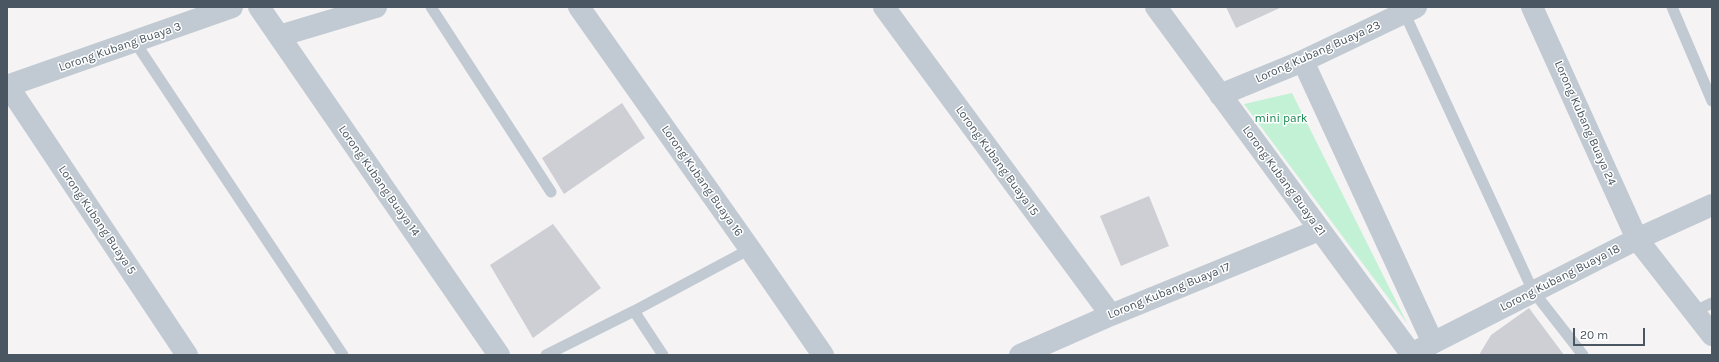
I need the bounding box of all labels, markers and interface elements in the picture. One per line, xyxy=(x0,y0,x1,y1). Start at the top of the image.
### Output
street label: Lorong Kubang Buaya 23 xyxy=(1253,18,1383,86)
street label: Lorong Kubang Buaya 3 xyxy=(57,19,183,75)
street label: Lorong Kubang Buaya 24 xyxy=(1551,58,1619,188)
street label: Lorong Kubang Buaya 15 xyxy=(952,103,1042,219)
park label: mini park xyxy=(1254,112,1308,126)
street label: Lorong Kubang Buaya 14 xyxy=(335,123,423,239)
street label: Lorong Kubang Buaya 16 xyxy=(658,123,746,239)
street label: Lorong Kubang Buaya 21 xyxy=(1239,123,1329,239)
street label: Lorong Kubang Buaya 5 xyxy=(55,163,139,277)
street label: Lorong Kubang Buaya 18 xyxy=(1498,241,1622,315)
street label: Lorong Kubang Buaya 17 xyxy=(1106,260,1232,322)
scale bar xyxy=(1575,320,1647,346)
text: 20 m xyxy=(1580,328,1608,342)

